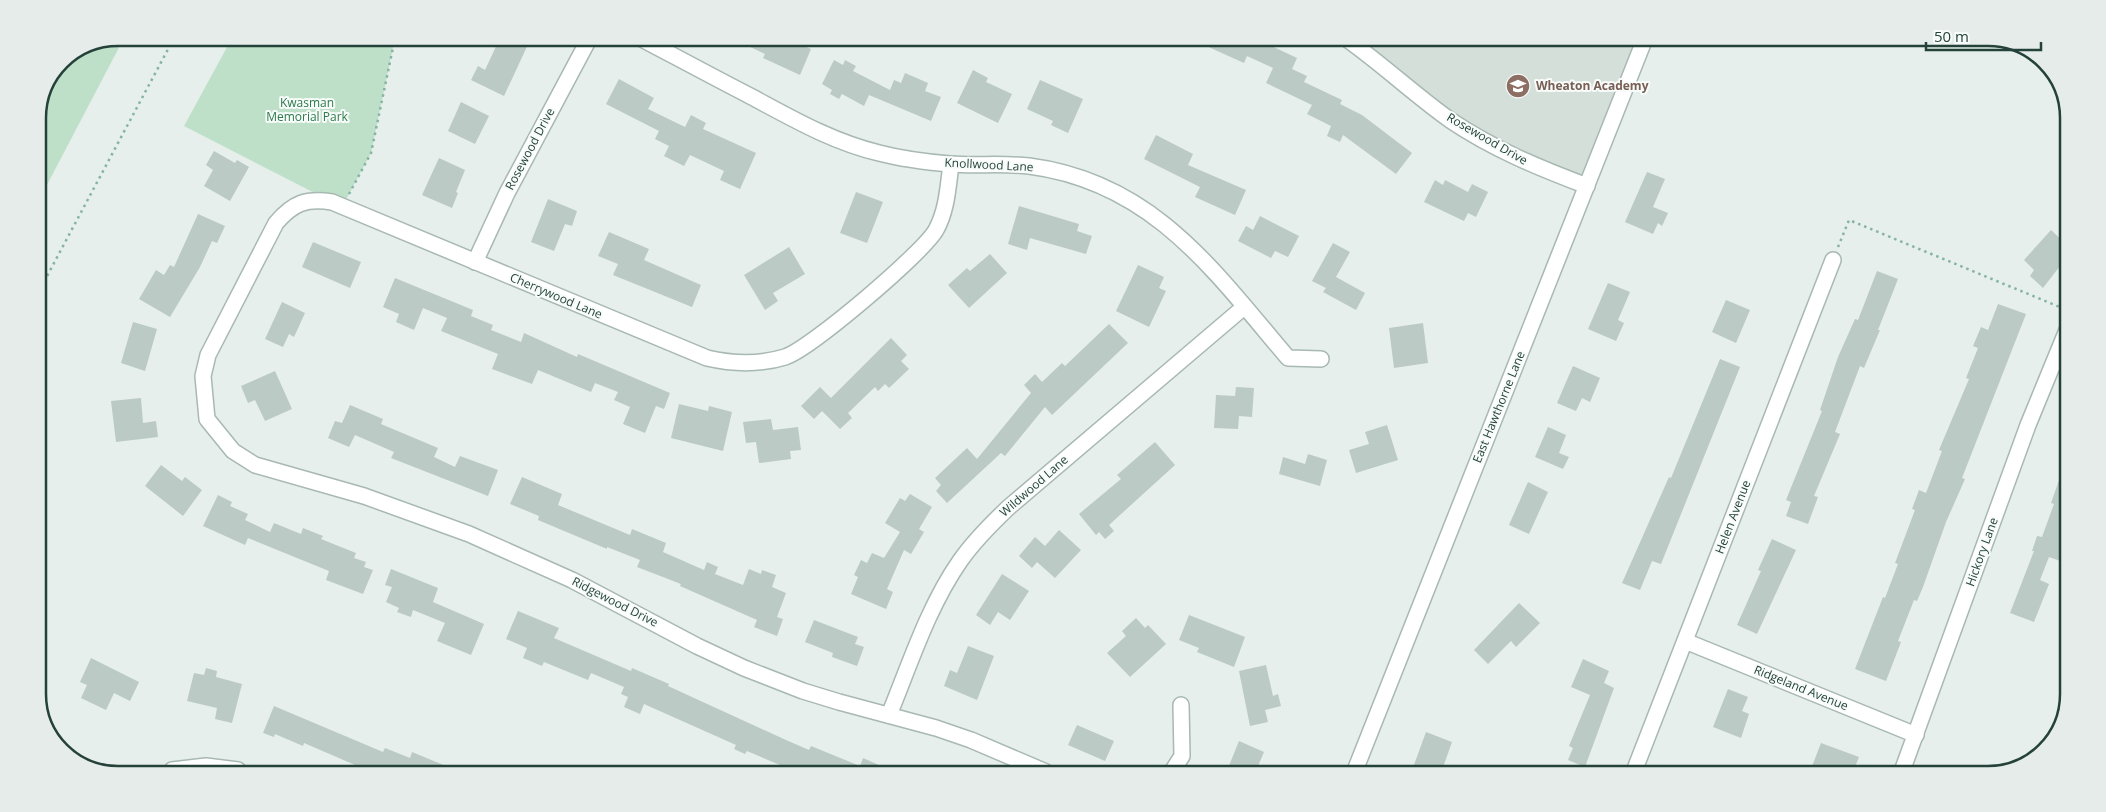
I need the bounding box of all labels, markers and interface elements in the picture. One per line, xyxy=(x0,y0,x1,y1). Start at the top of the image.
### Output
scale bar xyxy=(1926,20,2041,52)
text: 50 m xyxy=(1934,26,1969,46)
school or university icon: Wheaton Academy xyxy=(1505,73,1531,99)
place label: Wheaton Academy xyxy=(1536,77,1649,94)
park label: Kwasman Memorial Park xyxy=(266,94,349,125)
street label: Rosewood Drive xyxy=(501,105,558,193)
street label: Rosewood Drive xyxy=(1444,109,1531,169)
street label: Knollwood Lane xyxy=(944,154,1034,175)
street label: Cherrywood Lane xyxy=(507,268,605,323)
street label: East Hawthorne Lane xyxy=(1468,348,1529,465)
street label: Wildwood Lane xyxy=(996,451,1072,520)
street label: Helen Avenue xyxy=(1711,477,1754,556)
street label: Hickory Lane xyxy=(1961,515,2002,589)
street label: Ridgewood Drive xyxy=(569,573,661,631)
street label: Ridgeland Avenue xyxy=(1751,661,1851,714)

